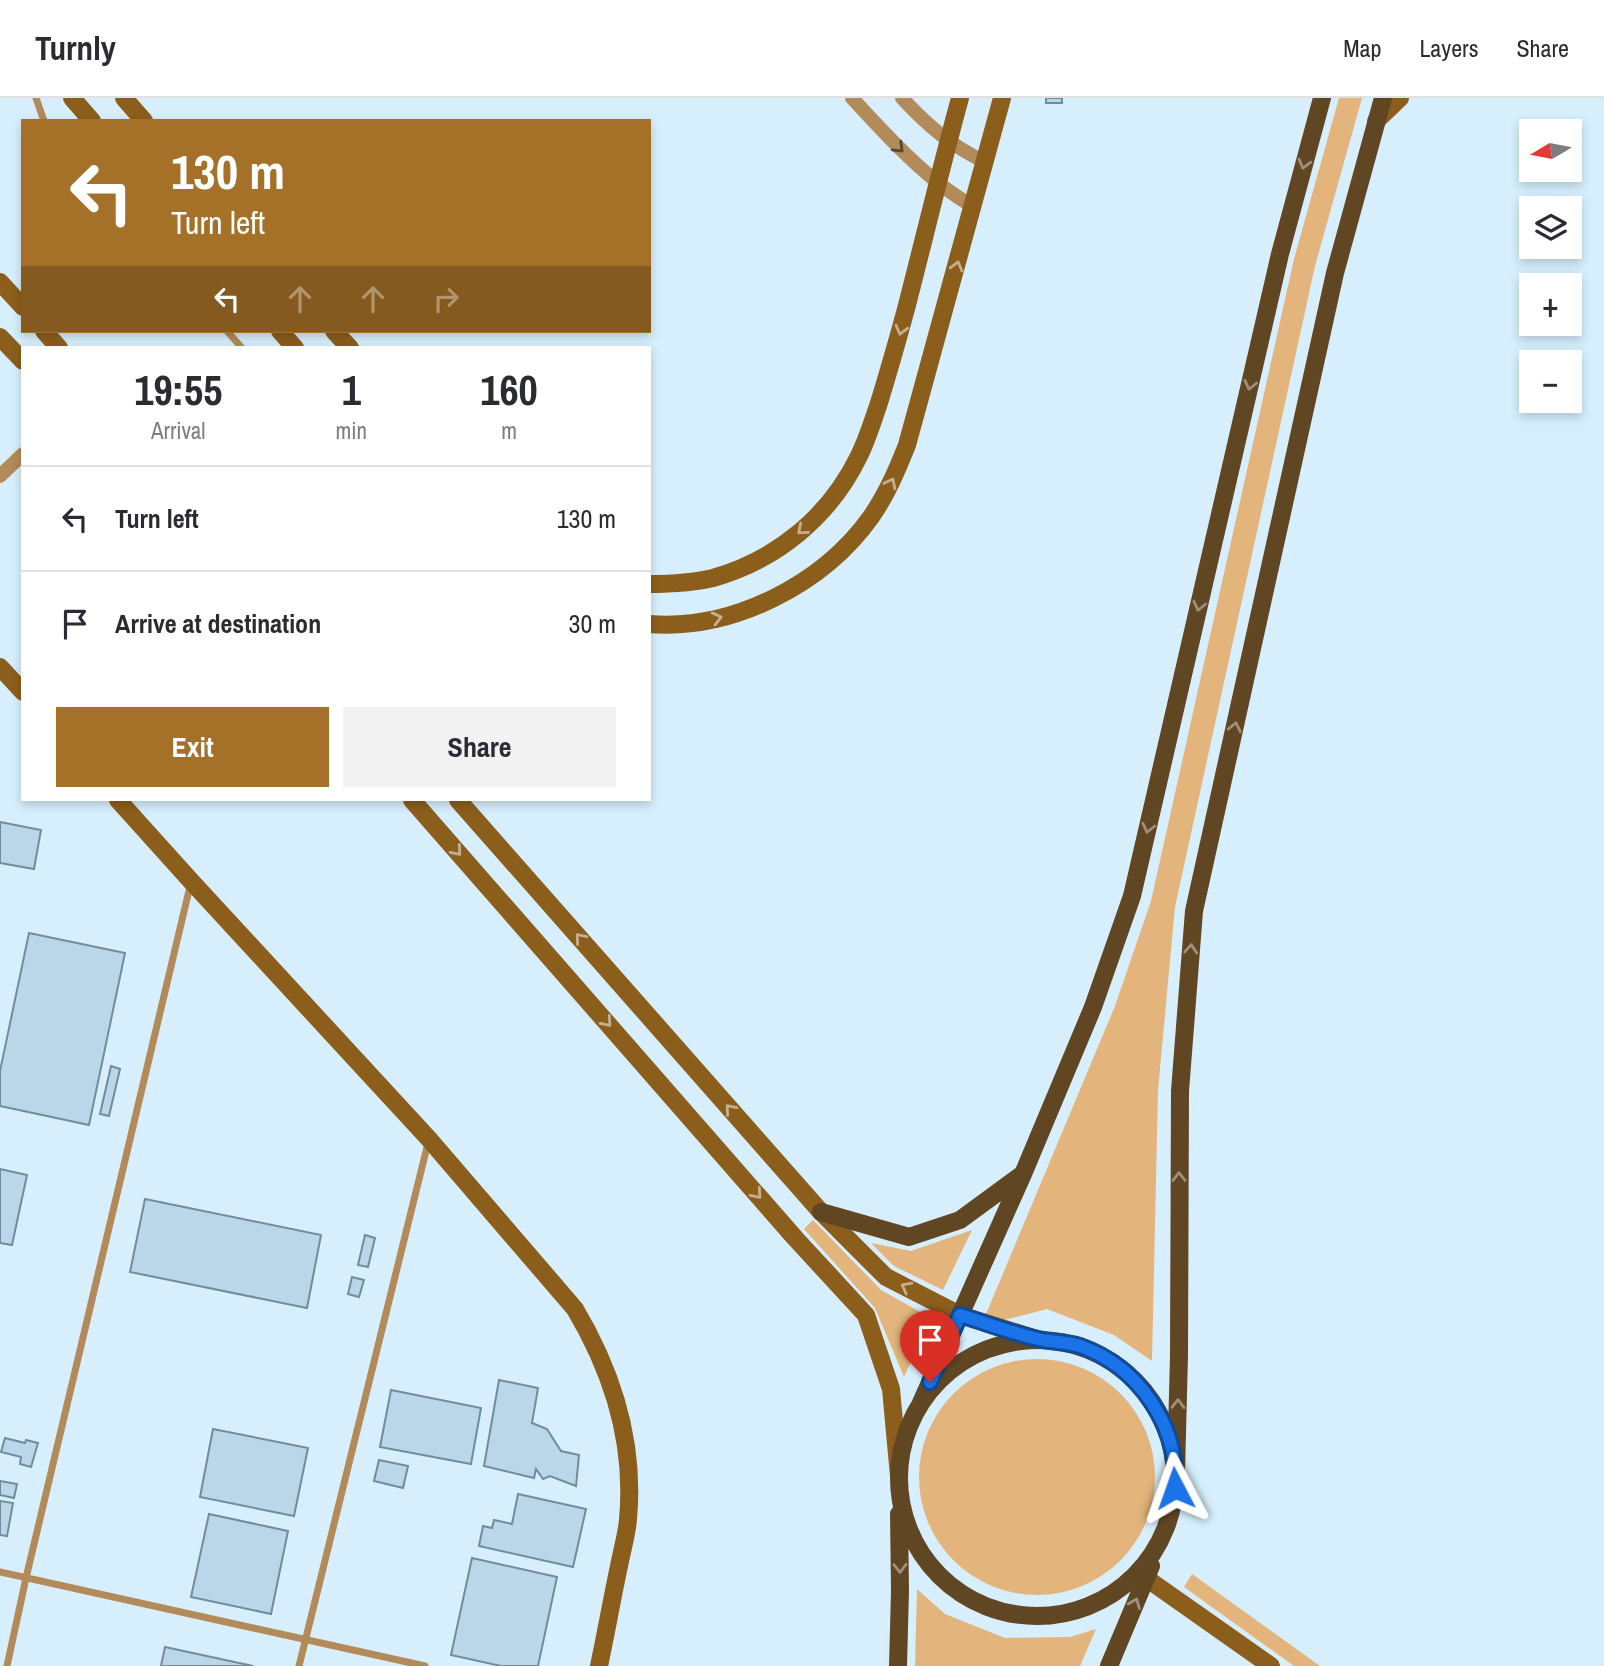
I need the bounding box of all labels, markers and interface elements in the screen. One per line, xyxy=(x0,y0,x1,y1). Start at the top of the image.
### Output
text: Turnly xyxy=(35,26,116,70)
text: Map xyxy=(1343,32,1381,64)
text: Layers xyxy=(1419,32,1478,64)
text: Share xyxy=(1516,32,1569,64)
north arrow xyxy=(1519,119,1582,182)
map controls xyxy=(1519,119,1582,413)
text: 130 m xyxy=(171,138,285,204)
one-way arrow xyxy=(891,139,904,152)
icon: left xyxy=(56,147,147,238)
one-way arrow xyxy=(1298,158,1312,170)
button: layers xyxy=(1519,196,1582,259)
text: Turn left xyxy=(171,201,265,244)
one-way arrow xyxy=(948,260,963,272)
button: + xyxy=(1519,273,1582,336)
icon: left xyxy=(208,280,246,318)
icon: ahead xyxy=(281,280,319,318)
icon: ahead xyxy=(354,280,392,318)
icon: right xyxy=(427,280,465,318)
one-way arrow xyxy=(894,324,909,336)
button: − xyxy=(1519,350,1582,413)
text: 19:55 xyxy=(134,362,222,418)
text: 1 xyxy=(342,362,361,418)
text: 160 xyxy=(480,362,538,418)
one-way arrow xyxy=(1243,379,1258,391)
text: Arrival xyxy=(151,415,206,446)
text: min xyxy=(336,415,367,446)
text: m xyxy=(501,415,517,446)
one-way arrow xyxy=(882,478,896,490)
icon: left xyxy=(56,500,94,538)
text: Turn left xyxy=(115,501,199,536)
text: 130 m xyxy=(557,501,616,536)
one-way arrow xyxy=(797,522,810,534)
one-way arrow xyxy=(1192,600,1207,612)
icon: arrive xyxy=(56,605,94,643)
text: Arrive at destination xyxy=(115,606,321,641)
text: 30 m xyxy=(569,606,616,641)
one-way arrow xyxy=(711,612,723,626)
button: Exit xyxy=(56,707,329,787)
button: Share xyxy=(343,707,616,787)
one-way arrow xyxy=(1226,721,1241,733)
one-way arrow xyxy=(1141,822,1156,834)
one-way arrow xyxy=(449,843,461,856)
one-way arrow xyxy=(575,933,588,946)
one-way arrow xyxy=(1183,944,1198,955)
one-way arrow xyxy=(599,1014,611,1027)
one-way arrow xyxy=(726,1104,738,1117)
one-way arrow xyxy=(1171,1171,1187,1181)
one-way arrow xyxy=(749,1186,761,1199)
one-way arrow xyxy=(901,1282,913,1295)
pin xyxy=(900,1310,960,1382)
icon: arrive xyxy=(911,1321,949,1359)
one-way arrow xyxy=(1170,1398,1185,1409)
position arrow xyxy=(1138,1451,1212,1525)
one-way arrow xyxy=(892,1564,908,1574)
one-way arrow xyxy=(1127,1598,1141,1610)

